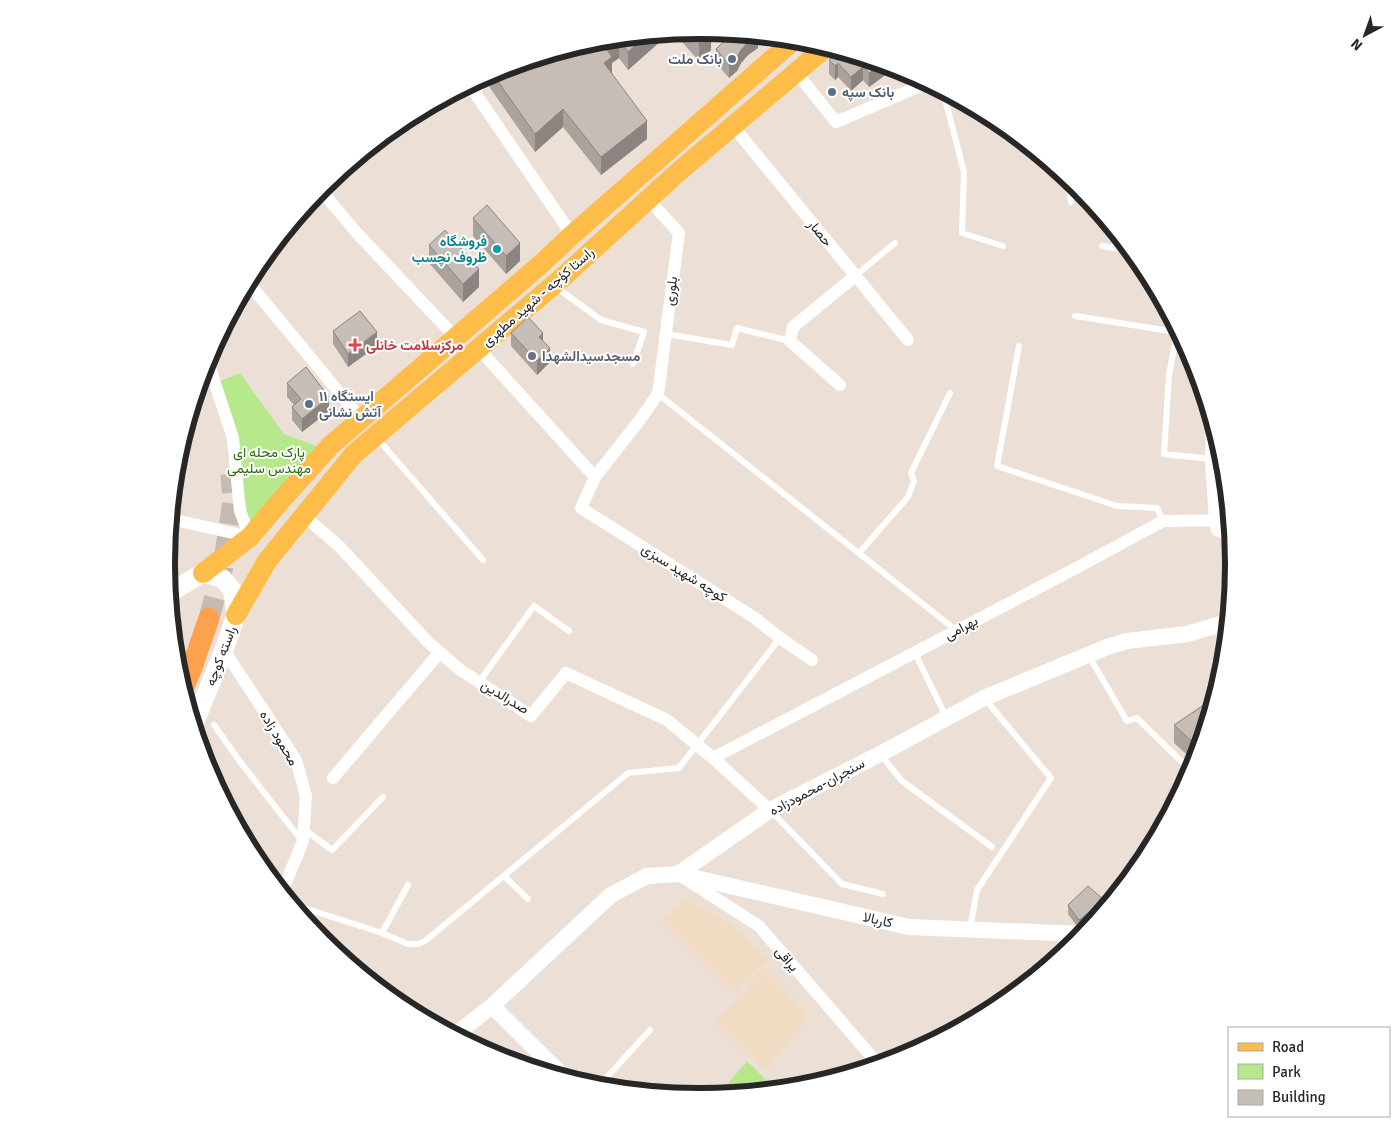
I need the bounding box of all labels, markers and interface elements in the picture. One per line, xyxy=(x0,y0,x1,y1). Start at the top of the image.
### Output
north arrow xyxy=(1340,10,1390,60)
text: N xyxy=(1348,35,1366,54)
place label: بانک ملت xyxy=(668,51,722,68)
marker: بانک ملت xyxy=(726,53,738,65)
place label: بانک سپه xyxy=(842,84,894,102)
marker: بانک سپه xyxy=(826,86,838,98)
street label: حصار xyxy=(803,215,836,250)
place label: فروشگاه ظروف نچسب xyxy=(412,233,487,267)
street label: راستا کؤچه - شهید مطهری xyxy=(478,243,598,351)
marker: فروشگاه ظروف نچسب xyxy=(491,243,503,255)
street label: بلوری xyxy=(661,275,681,307)
place label: مرکزسلامت خانلی xyxy=(366,337,464,354)
marker: مرکزسلامت خانلی xyxy=(348,338,362,352)
place label: مسجدسیدالشهدا xyxy=(542,348,641,365)
marker: مسجدسیدالشهدا xyxy=(526,350,538,362)
place label: ایستگاه ۱۱ آتش نشانی xyxy=(319,388,383,421)
marker: ایستگاه ۱۱ آتش نشانی xyxy=(303,398,315,410)
park label: پارک محله ای مهندس سلیمی xyxy=(227,444,311,477)
street label: کوچه شهید سبزی xyxy=(638,540,730,607)
street label: بهرامی xyxy=(941,612,981,644)
street label: راسته کوچه xyxy=(202,623,241,689)
street label: صدرالدین xyxy=(478,676,532,718)
street label: محمود زاده xyxy=(256,707,302,769)
street label: سنجران-محمودزاده xyxy=(766,755,868,819)
street label: کاربالا xyxy=(861,908,895,932)
street label: یراقی xyxy=(771,943,803,975)
legend xyxy=(1228,1027,1390,1117)
text: Road xyxy=(1272,1038,1304,1056)
text: Park xyxy=(1272,1063,1301,1081)
text: Building xyxy=(1272,1088,1326,1106)

